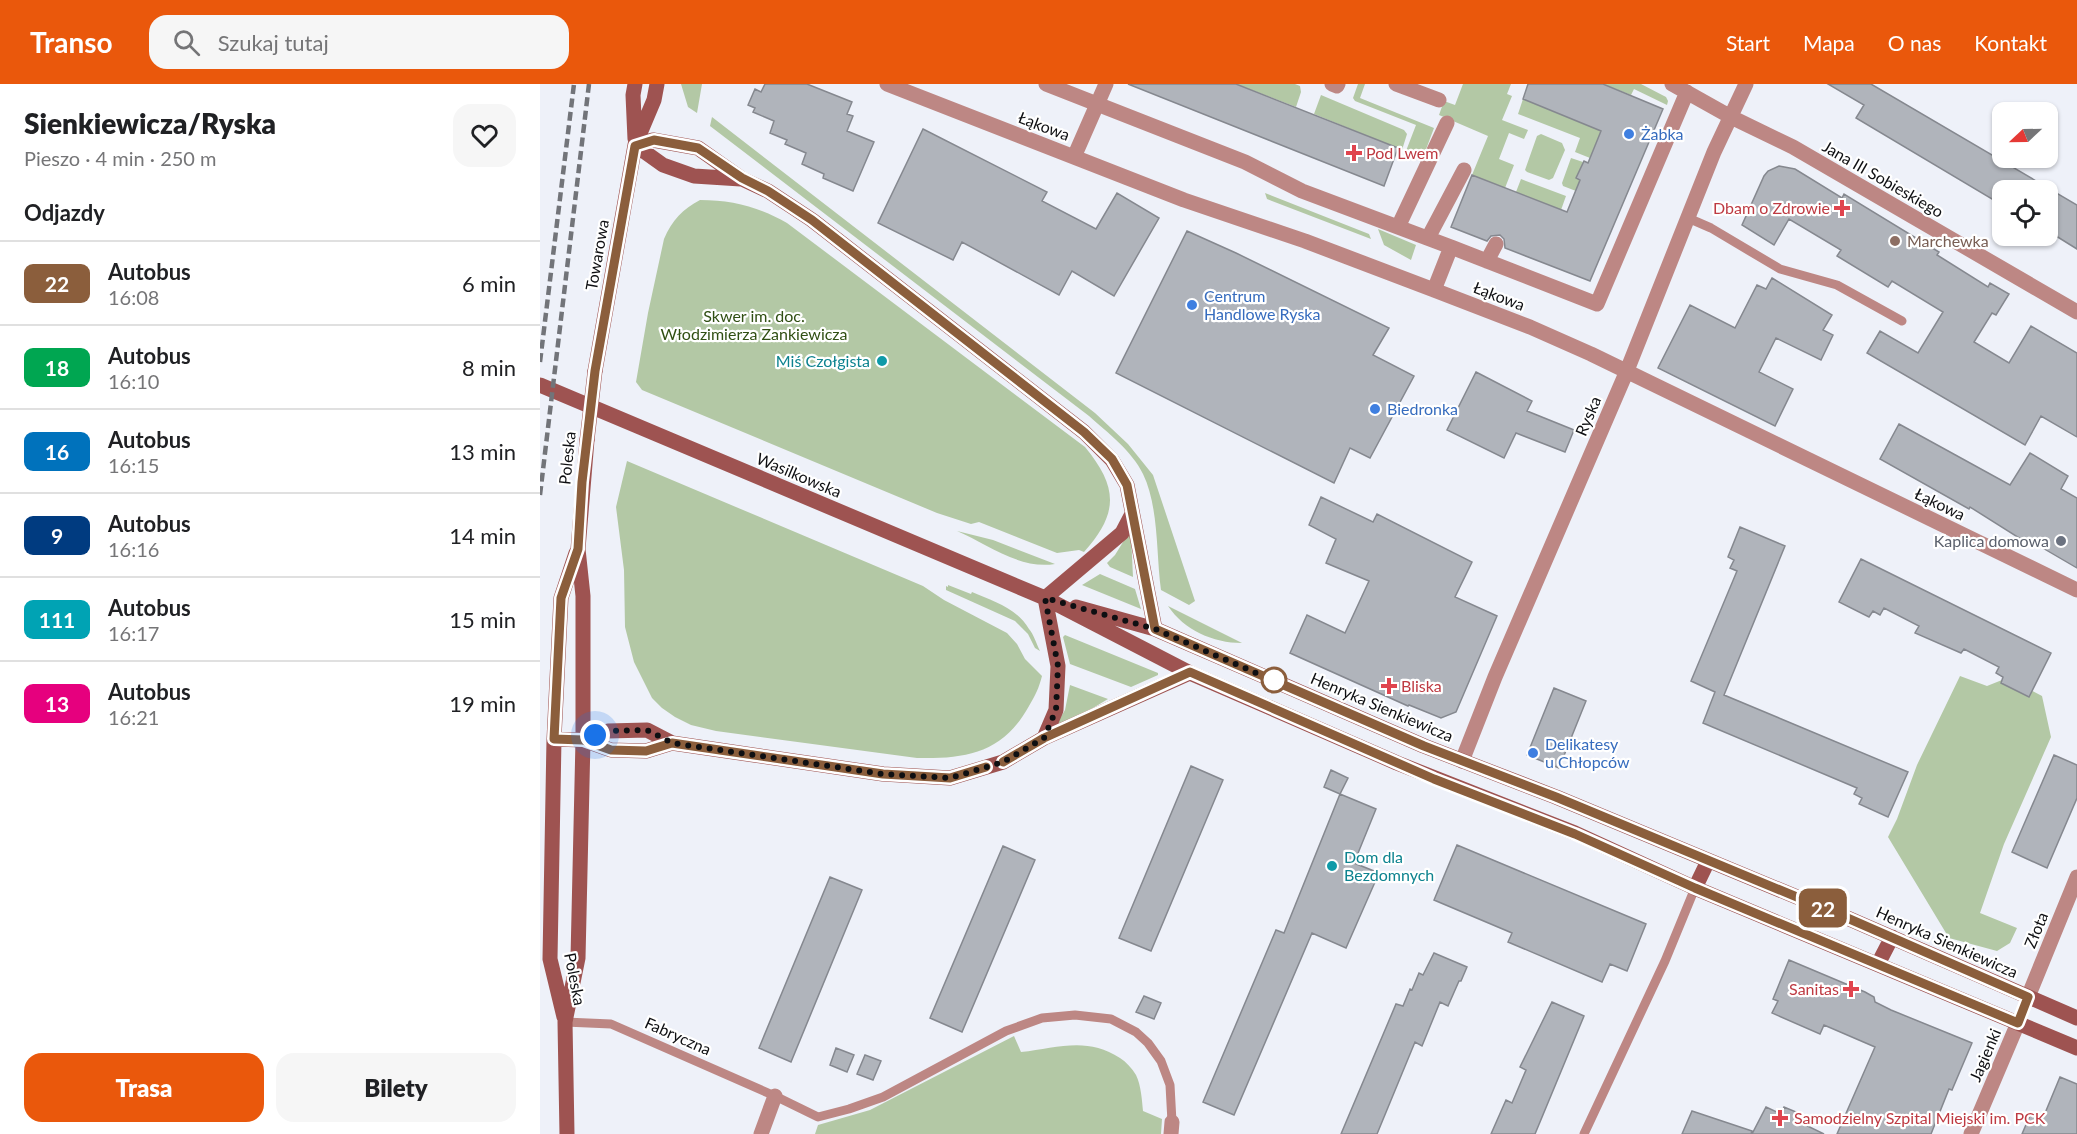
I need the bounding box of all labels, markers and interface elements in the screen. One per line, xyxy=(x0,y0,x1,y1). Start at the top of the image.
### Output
search box xyxy=(149,15,569,69)
text: Transo xyxy=(30,25,113,59)
icon: search xyxy=(170,26,203,59)
text: Szukaj tutaj xyxy=(218,29,329,56)
text: Start xyxy=(1726,30,1770,55)
text: Mapa xyxy=(1803,30,1855,55)
text: O nas xyxy=(1888,30,1941,55)
text: Kontakt xyxy=(1974,30,2047,55)
north arrow xyxy=(1992,102,2058,168)
map controls xyxy=(1992,102,2058,246)
button: heart xyxy=(453,104,516,167)
text: Sienkiewicza/Ryska xyxy=(24,106,276,140)
street label: Łąkowa xyxy=(1016,107,1073,144)
place label: Żabka xyxy=(1641,124,1684,143)
marker: Żabka xyxy=(1622,127,1636,141)
street label: Jana III Sobieskiego xyxy=(1819,136,1947,221)
place label: Pod Lwem xyxy=(1366,143,1438,162)
text: Pieszo · 4 min · 250 m xyxy=(24,146,217,170)
marker: Pod Lwem xyxy=(1347,146,1361,160)
button: locate xyxy=(1992,180,2058,246)
place label: Dbam o Zdrowie xyxy=(1713,198,1830,217)
text: Odjazdy xyxy=(24,199,105,226)
marker: Dbam o Zdrowie xyxy=(1835,201,1849,215)
street label: Towarowa xyxy=(581,218,612,292)
place label: Marchewka xyxy=(1907,231,1989,250)
marker: Marchewka xyxy=(1888,234,1902,248)
text: Autobus xyxy=(108,258,191,285)
text: 6 min xyxy=(462,270,516,297)
text: 22 xyxy=(45,271,69,296)
street label: Łąkowa xyxy=(1471,277,1528,314)
text: 16:08 xyxy=(108,285,159,309)
place label: Centrum Handlowe Ryska xyxy=(1204,286,1320,323)
marker: Centrum Handlowe Ryska xyxy=(1185,298,1199,312)
park label: Skwer im. doc. Włodzimierza Zankiewicza xyxy=(660,306,848,343)
text: Autobus xyxy=(108,342,191,369)
place label: Miś Czołgista xyxy=(776,351,870,370)
text: 8 min xyxy=(462,354,516,381)
marker: Miś Czołgista xyxy=(875,354,889,368)
text: 18 xyxy=(45,355,69,380)
text: 16:10 xyxy=(108,369,159,393)
street label: Ryska xyxy=(1571,393,1604,438)
place label: Biedronka xyxy=(1387,399,1458,418)
marker: Biedronka xyxy=(1368,402,1382,416)
text: Autobus xyxy=(108,426,191,453)
street label: Poleska xyxy=(554,430,579,486)
text: 13 min xyxy=(449,438,516,465)
text: 16 xyxy=(45,439,69,464)
street label: Wasilkowska xyxy=(754,448,844,501)
text: 16:15 xyxy=(108,453,159,477)
street label: Łąkowa xyxy=(1912,483,1968,524)
text: Autobus xyxy=(108,510,191,537)
text: 14 min xyxy=(449,522,516,549)
text: 9 xyxy=(51,523,63,548)
place label: Kaplica domowa xyxy=(1934,531,2049,550)
marker: Kaplica domowa xyxy=(2054,534,2068,548)
text: 16:16 xyxy=(108,537,159,561)
text: Autobus xyxy=(108,594,191,621)
text: 15 min xyxy=(449,606,516,633)
text: 111 xyxy=(39,607,75,632)
text: 16:17 xyxy=(108,621,159,645)
unlabelled marker xyxy=(1261,667,1287,693)
street label: Henryka Sienkiewicza xyxy=(1308,668,1456,745)
place label: Bliska xyxy=(1401,676,1442,695)
text: Autobus xyxy=(108,678,191,705)
marker: Bliska xyxy=(1382,679,1396,693)
text: 19 min xyxy=(449,690,516,717)
text: 13 xyxy=(45,691,69,716)
text: 16:21 xyxy=(108,705,159,729)
your location xyxy=(580,720,610,750)
place label: Delikatesy u Chłopców xyxy=(1545,734,1630,771)
marker: Delikatesy u Chłopców xyxy=(1526,746,1540,760)
place label: Dom dla Bezdomnych xyxy=(1344,847,1434,884)
marker: Dom dla Bezdomnych xyxy=(1325,859,1339,873)
line badge: 22 xyxy=(1796,888,1850,928)
text: 22 xyxy=(1811,896,1835,921)
street label: Henryka Sienkiewicza xyxy=(1873,902,2021,981)
street label: Złota xyxy=(2020,909,2051,951)
street label: Poleska xyxy=(561,951,590,1007)
place label: Sanitas xyxy=(1789,979,1839,998)
marker: Sanitas xyxy=(1844,982,1858,996)
street label: Fabryczna xyxy=(642,1013,714,1059)
street label: Jagienki xyxy=(1965,1025,2004,1084)
button: Trasa xyxy=(24,1053,264,1122)
button: Bilety xyxy=(276,1053,516,1122)
place label: Samodzielny Szpital Miejski im. PCK xyxy=(1794,1108,2046,1127)
marker: Samodzielny Szpital Miejski im. PCK xyxy=(1771,1109,1789,1127)

